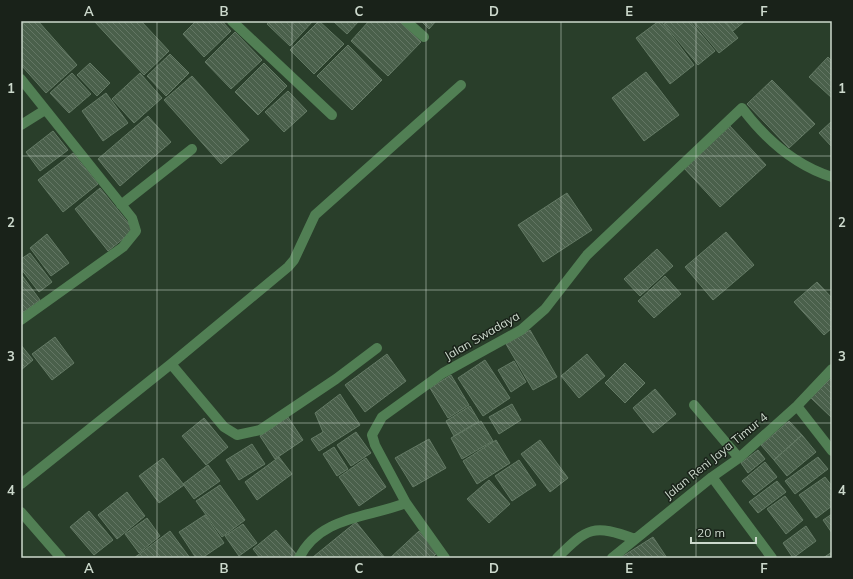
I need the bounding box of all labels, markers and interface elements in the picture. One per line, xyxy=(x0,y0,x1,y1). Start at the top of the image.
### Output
text: A xyxy=(84,3,94,19)
text: B xyxy=(220,3,229,19)
text: C xyxy=(355,3,364,19)
text: D xyxy=(489,3,499,19)
text: E xyxy=(625,3,633,19)
text: F xyxy=(760,3,768,19)
text: 1 xyxy=(7,80,15,96)
text: 1 xyxy=(838,80,846,96)
text: 2 xyxy=(7,214,15,230)
text: 2 xyxy=(838,214,846,230)
street label: Jalan Swadaya xyxy=(442,308,522,363)
text: 3 xyxy=(7,348,15,364)
text: 3 xyxy=(838,348,846,364)
street label: Jalan Reni Jaya Timur 4 xyxy=(661,409,771,502)
text: 4 xyxy=(7,482,15,498)
text: 4 xyxy=(838,482,846,498)
scale bar xyxy=(691,519,756,545)
text: 20 m xyxy=(697,525,725,540)
text: A xyxy=(84,560,94,576)
text: B xyxy=(220,560,229,576)
text: C xyxy=(355,560,364,576)
text: D xyxy=(489,560,499,576)
text: E xyxy=(625,560,633,576)
text: F xyxy=(760,560,768,576)

